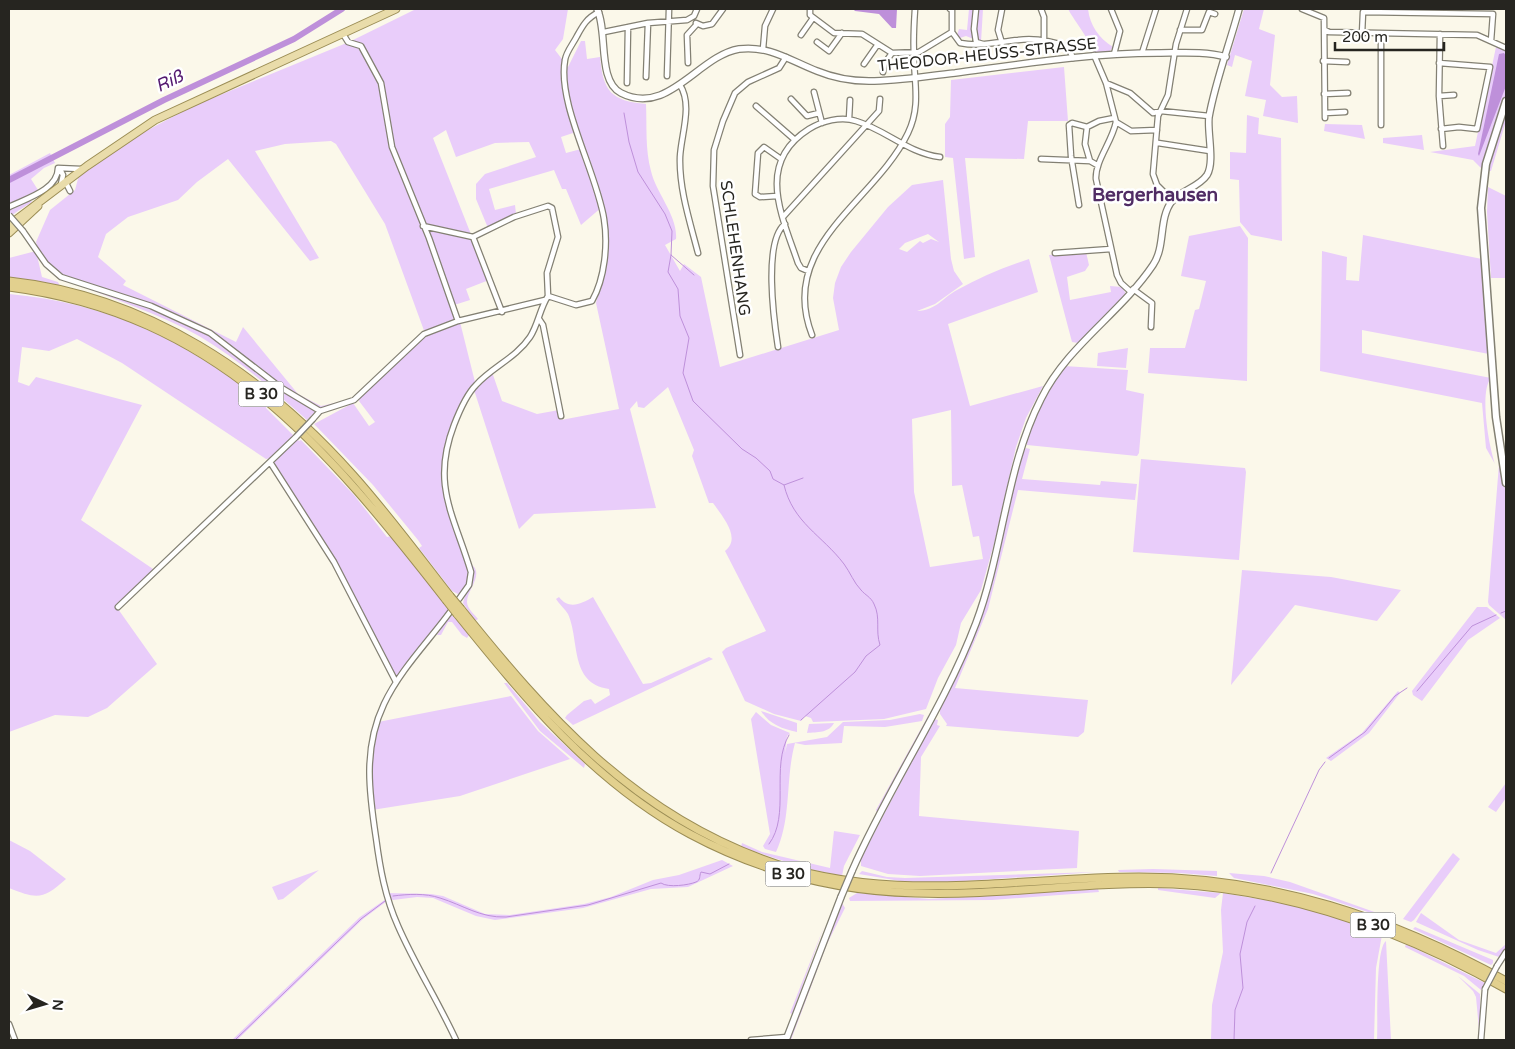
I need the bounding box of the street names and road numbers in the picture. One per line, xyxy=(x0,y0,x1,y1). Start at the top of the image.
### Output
street label: THEODOR-HEUSS-STRASSE xyxy=(876,34,1098,76)
street label: SCHLEHENHANG xyxy=(716,179,754,317)
road number: B 30 xyxy=(238,382,284,406)
road number: B 30 xyxy=(766,862,810,886)
road number: B 30 xyxy=(1350,912,1396,938)

